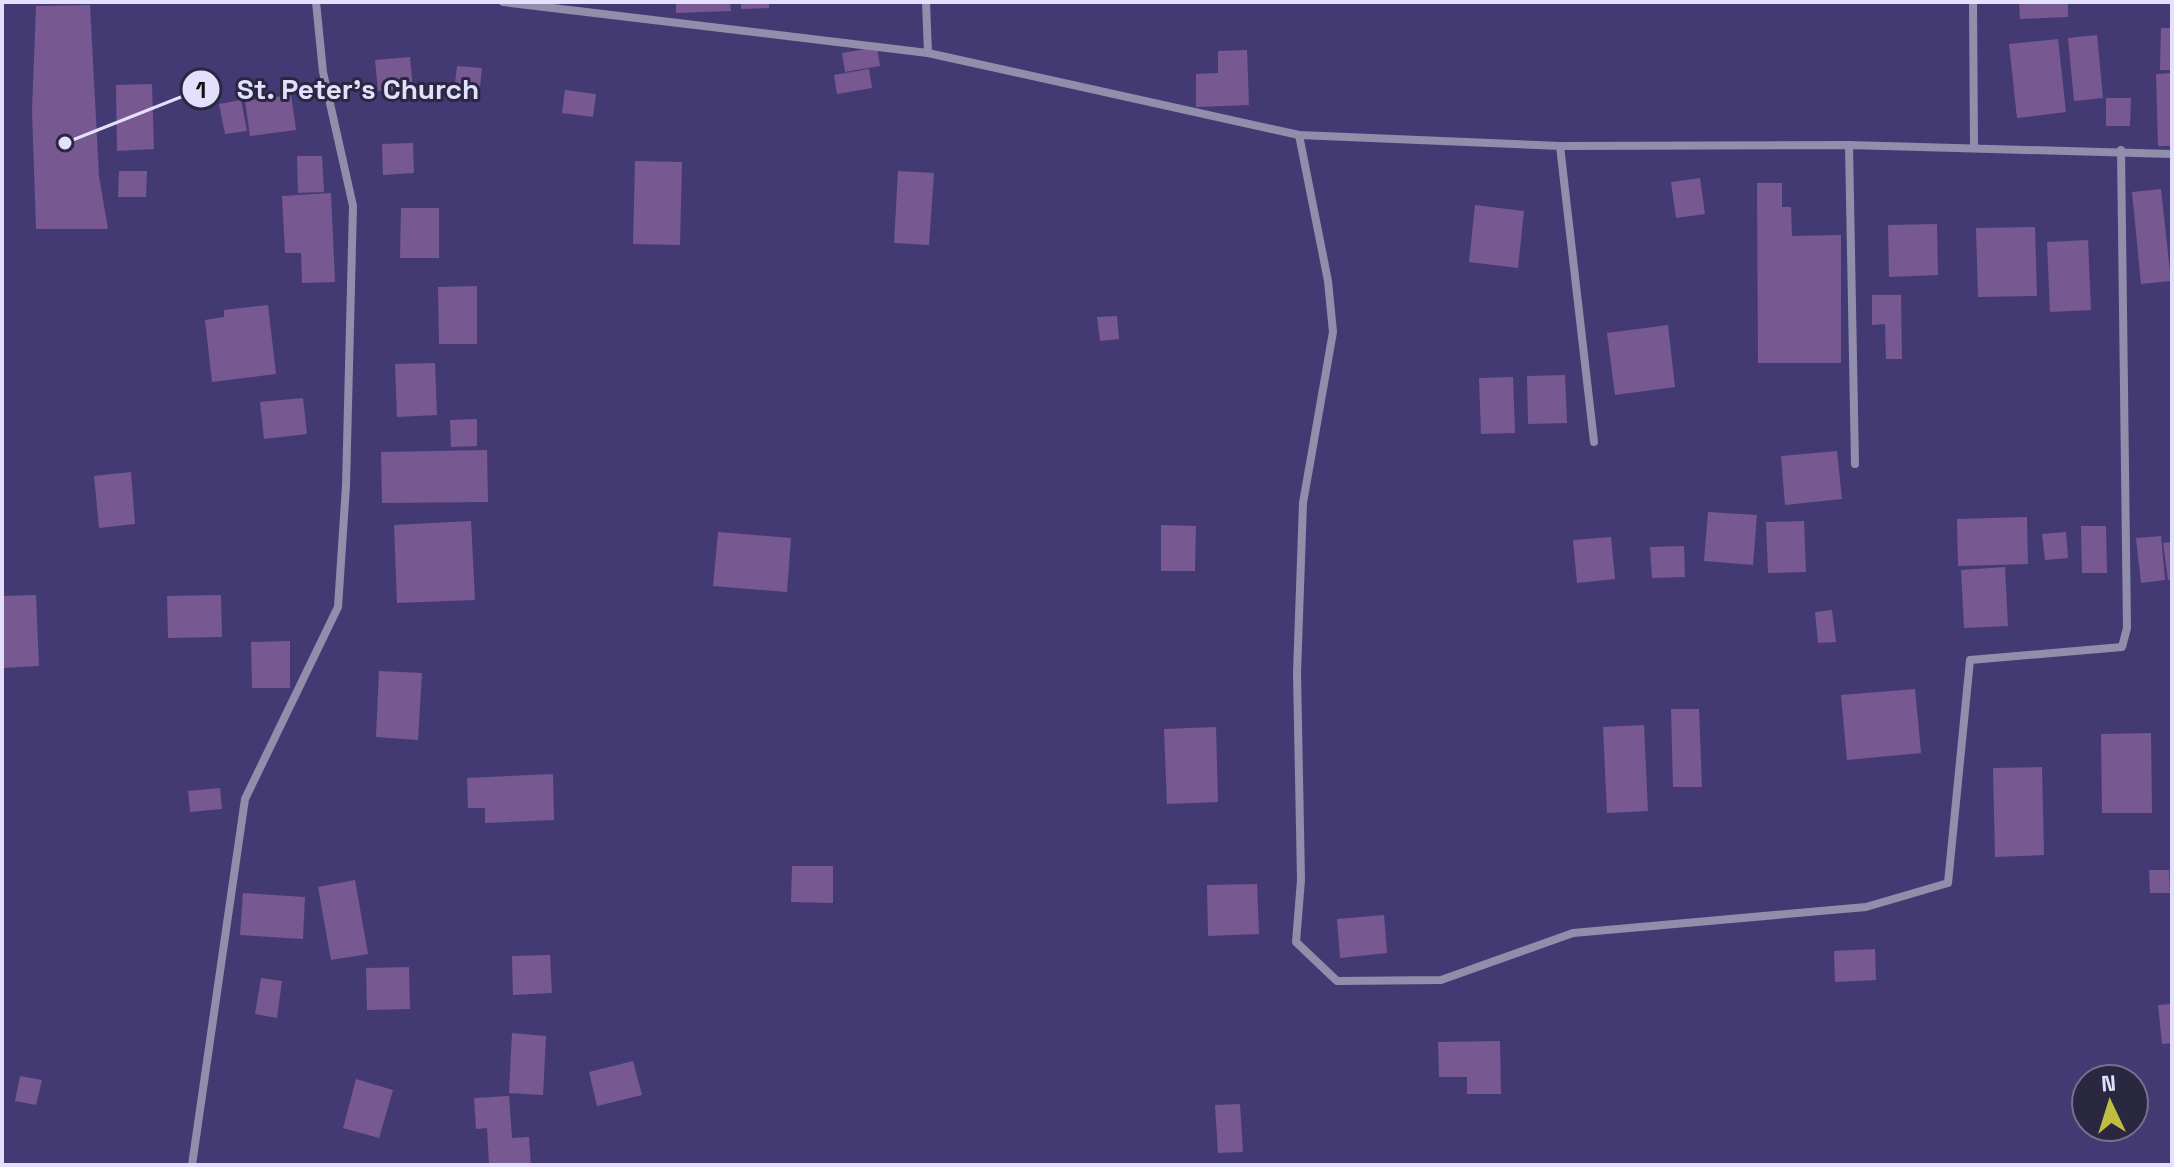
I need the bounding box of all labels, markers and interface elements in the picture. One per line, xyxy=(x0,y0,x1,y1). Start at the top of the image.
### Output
callout: St. Peter's Church xyxy=(181,63,496,115)
text: St. Peter's Church xyxy=(237,71,479,107)
text: 1 xyxy=(196,74,206,105)
north arrow xyxy=(2070,1063,2150,1143)
text: N xyxy=(2100,1069,2117,1098)

